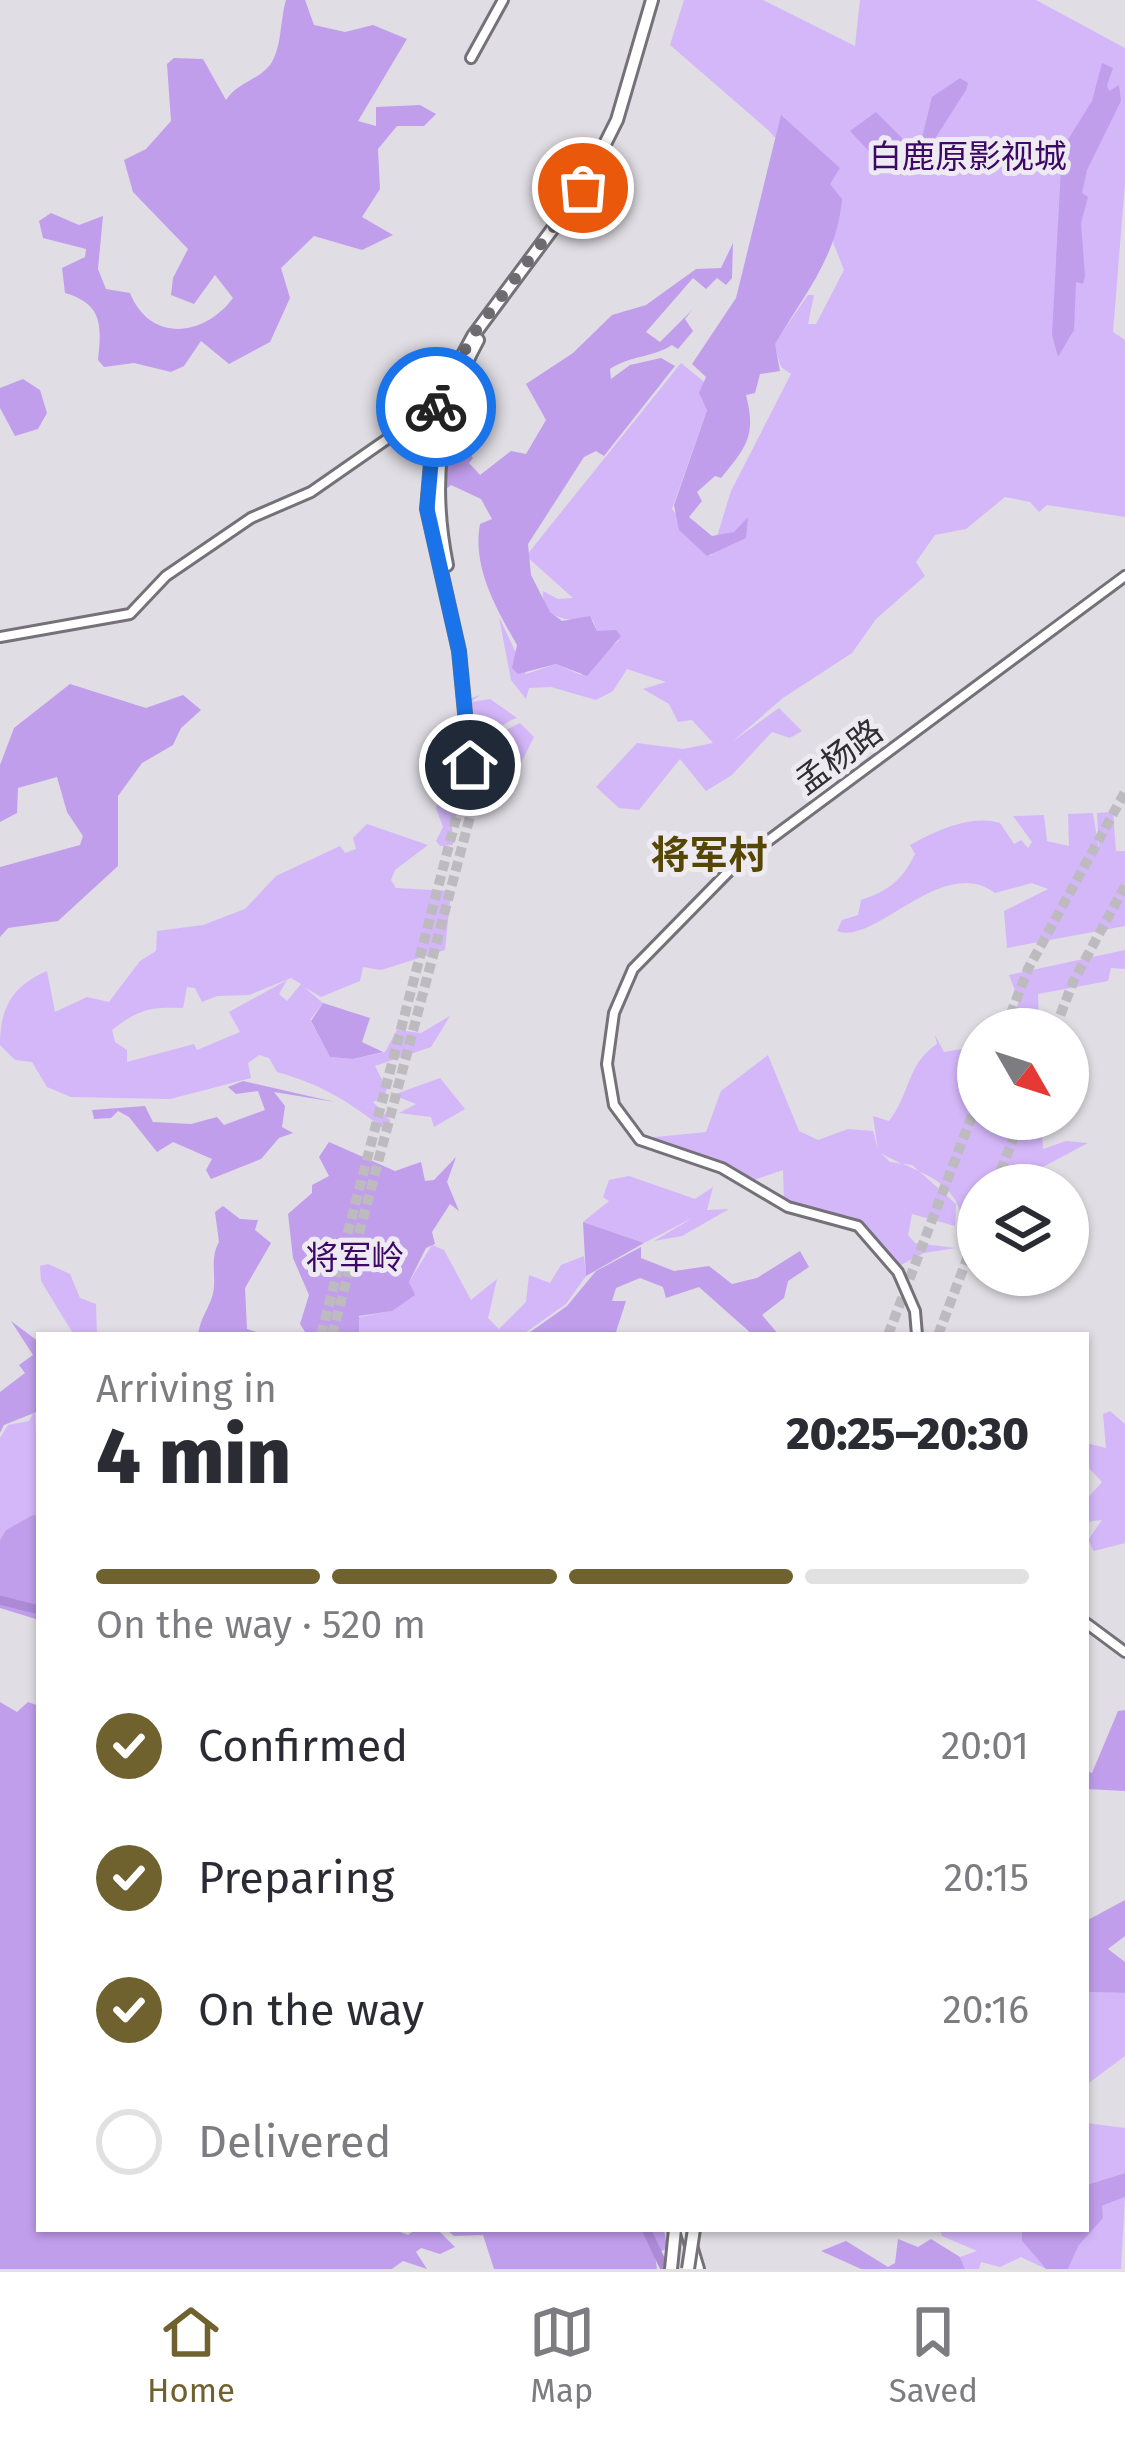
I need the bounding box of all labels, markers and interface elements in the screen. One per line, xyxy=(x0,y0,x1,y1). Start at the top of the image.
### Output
pin xyxy=(532,137,634,239)
park label: 白鹿原影视城 xyxy=(869,137,1067,177)
icon: bag xyxy=(550,155,616,221)
courier xyxy=(376,347,496,467)
icon: bike xyxy=(403,374,469,440)
street label: 孟杨路 xyxy=(787,711,891,803)
pin xyxy=(419,714,521,816)
icon: home xyxy=(437,732,503,798)
district label: 将军村 xyxy=(650,833,768,879)
north arrow xyxy=(957,1008,1089,1140)
map controls xyxy=(957,1008,1089,1296)
button: layers xyxy=(957,1164,1089,1296)
park label: 将军岭 xyxy=(306,1238,405,1278)
text: Arriving in xyxy=(96,1366,277,1412)
text: 20:25–20:30 xyxy=(786,1407,1029,1461)
text: 4 min xyxy=(96,1410,291,1504)
text: On the way · 520 m xyxy=(96,1602,426,1648)
icon: check xyxy=(96,1713,162,1779)
text: Confirmed xyxy=(198,1719,408,1773)
text: 20:01 xyxy=(941,1723,1029,1769)
icon: check xyxy=(96,1845,162,1911)
text: Preparing xyxy=(198,1851,394,1905)
text: 20:15 xyxy=(944,1855,1029,1901)
icon: check xyxy=(96,1977,162,2043)
text: On the way xyxy=(198,1983,424,2037)
text: 20:16 xyxy=(942,1987,1029,2033)
text: Delivered xyxy=(198,2115,391,2169)
tab: Home xyxy=(147,2299,235,2411)
tab: Map xyxy=(529,2299,595,2411)
tab: Saved xyxy=(889,2299,978,2411)

